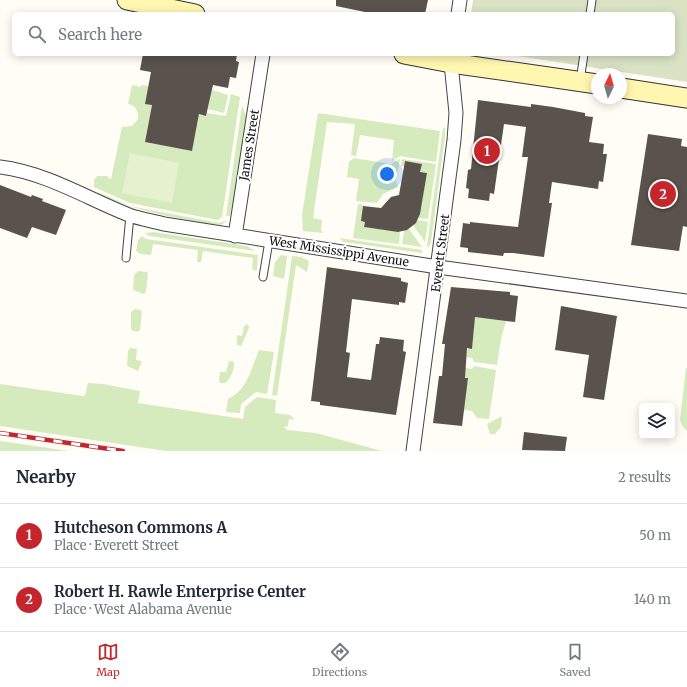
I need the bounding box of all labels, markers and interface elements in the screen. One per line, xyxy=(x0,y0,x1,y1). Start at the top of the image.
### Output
search box xyxy=(12,12,675,56)
icon: search xyxy=(26,23,48,45)
text: Search here xyxy=(58,25,142,44)
north arrow xyxy=(591,68,627,104)
street label: James Street xyxy=(236,108,262,183)
pin: 1 xyxy=(474,136,500,166)
your location xyxy=(377,164,397,184)
pin: 2 xyxy=(650,179,676,209)
street label: Everett Street xyxy=(428,213,452,293)
street label: West Mississippi Avenue xyxy=(267,232,410,269)
map controls xyxy=(639,403,675,439)
button: layers xyxy=(639,403,675,439)
text: Nearby xyxy=(16,466,76,488)
text: 2 results xyxy=(618,469,671,486)
text: Hutcheson Commons A xyxy=(54,518,227,537)
text: 1 xyxy=(26,527,32,544)
text: 50 m xyxy=(639,527,671,544)
text: Place · Everett Street xyxy=(54,537,179,554)
text: Robert H. Rawle Enterprise Center xyxy=(54,582,306,601)
text: 2 xyxy=(25,591,33,608)
text: 140 m xyxy=(634,591,671,608)
text: Place · West Alabama Avenue xyxy=(54,601,232,618)
tab: Map xyxy=(96,641,120,679)
tab: Directions xyxy=(312,641,367,679)
tab: Saved xyxy=(560,641,591,679)

